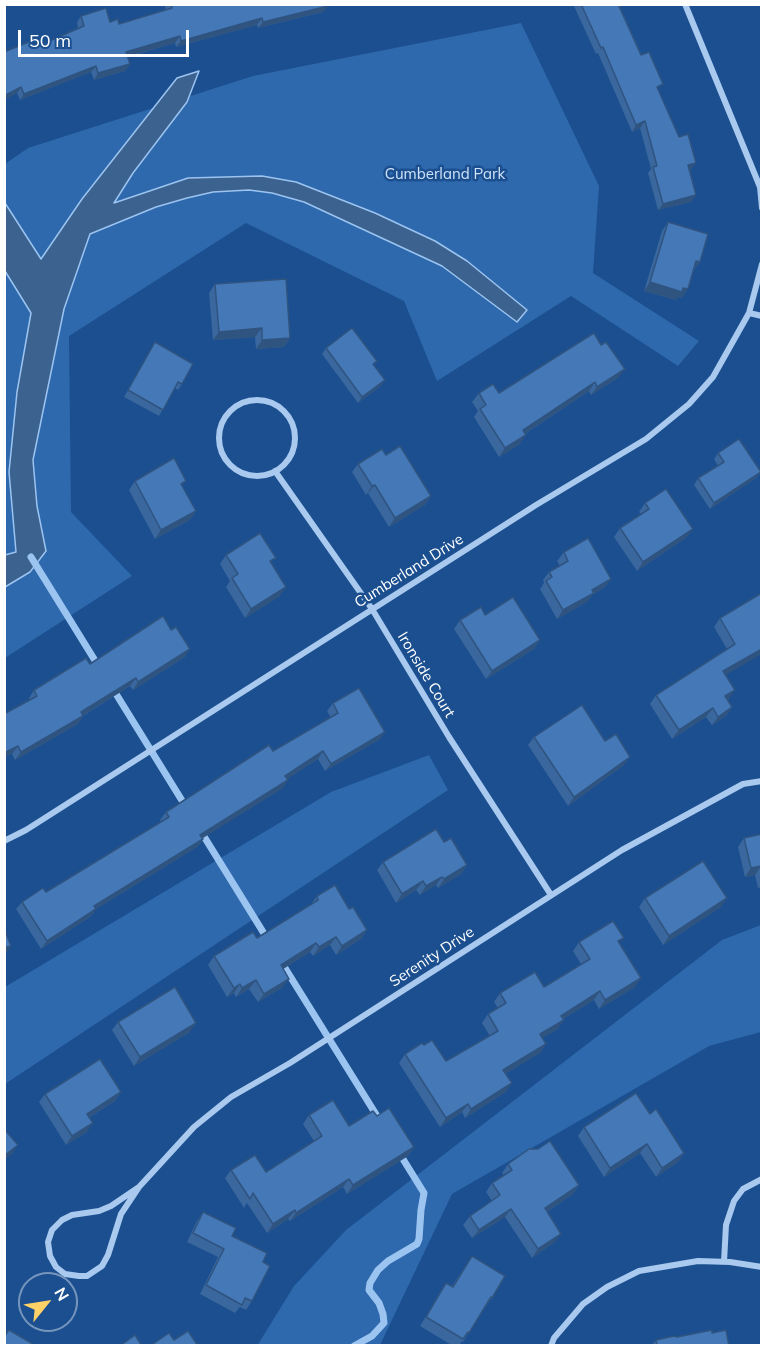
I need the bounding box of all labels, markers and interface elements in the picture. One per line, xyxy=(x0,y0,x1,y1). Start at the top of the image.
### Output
scale bar xyxy=(21,18,192,56)
text: 50 m xyxy=(29,29,71,52)
park label: Cumberland Park xyxy=(385,165,505,183)
street label: Cumberland Drive xyxy=(351,530,467,612)
street label: Ironside Court xyxy=(393,629,459,721)
street label: Serenity Drive xyxy=(386,923,478,991)
north arrow xyxy=(18,1272,78,1332)
text: N xyxy=(50,1284,74,1304)

